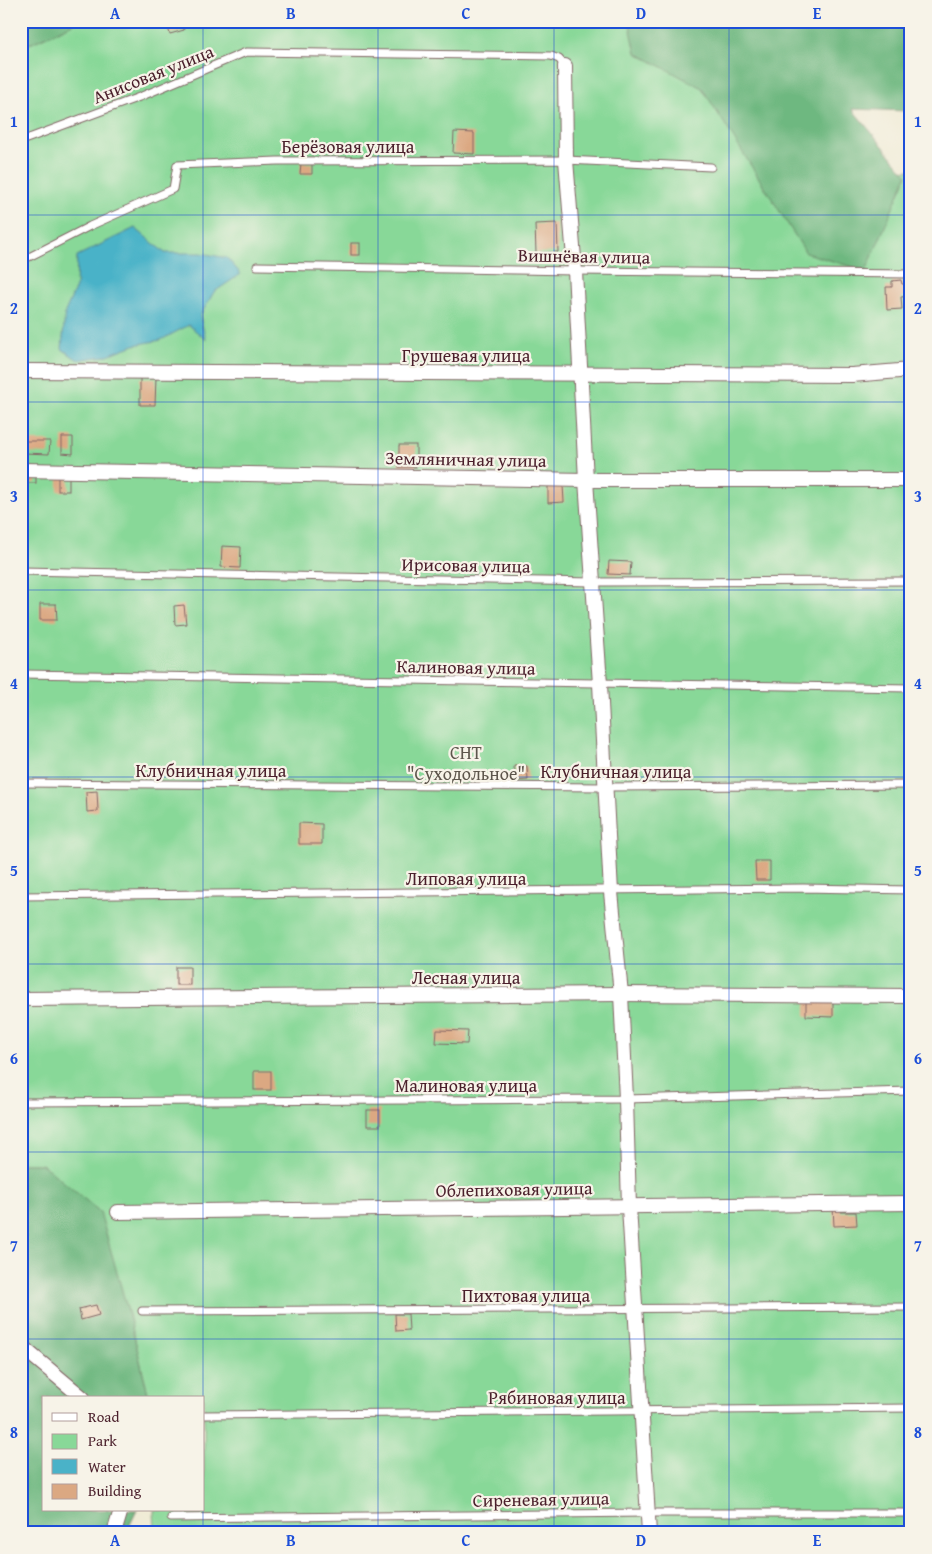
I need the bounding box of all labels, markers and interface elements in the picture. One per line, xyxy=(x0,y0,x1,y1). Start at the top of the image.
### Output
text: A xyxy=(110,1,121,25)
text: B xyxy=(286,1,296,25)
text: C xyxy=(461,1,471,25)
text: D xyxy=(636,1,646,25)
text: E xyxy=(813,1,822,25)
street label: Анисовая улица xyxy=(88,37,218,111)
text: 1 xyxy=(10,109,18,133)
text: 1 xyxy=(914,109,922,133)
street label: Берёзовая улица xyxy=(282,133,415,160)
street label: Вишнёвая улица xyxy=(518,241,651,271)
text: 2 xyxy=(10,296,18,320)
text: 2 xyxy=(914,296,922,320)
street label: Грушевая улица xyxy=(402,342,531,369)
street label: Земляничная улица xyxy=(385,444,547,474)
text: 3 xyxy=(10,484,18,508)
text: 3 xyxy=(914,484,922,508)
street label: Ирисовая улица xyxy=(401,550,531,580)
street label: Калиновая улица xyxy=(396,652,536,682)
text: 4 xyxy=(10,671,18,695)
text: 4 xyxy=(914,671,922,695)
park label: СНТ "Суходольное" xyxy=(407,739,525,787)
street label: Клубничная улица xyxy=(136,757,287,784)
street label: Клубничная улица xyxy=(541,758,692,785)
text: 5 xyxy=(10,858,18,882)
text: 5 xyxy=(914,858,922,882)
street label: Липовая улица xyxy=(406,865,527,892)
street label: Лесная улица xyxy=(412,964,521,991)
text: 6 xyxy=(10,1046,18,1070)
text: 6 xyxy=(914,1046,922,1070)
street label: Малиновая улица xyxy=(395,1072,537,1099)
street label: Облепиховая улица xyxy=(435,1174,593,1204)
text: 7 xyxy=(10,1233,18,1257)
text: 7 xyxy=(914,1233,922,1257)
street label: Пихтовая улица xyxy=(462,1282,591,1309)
street label: Рябиновая улица xyxy=(488,1384,626,1411)
legend xyxy=(42,1396,205,1512)
text: Road xyxy=(88,1406,119,1427)
text: 8 xyxy=(10,1420,18,1444)
text: 8 xyxy=(914,1420,922,1444)
text: Park xyxy=(88,1430,117,1451)
text: Water xyxy=(88,1456,126,1477)
text: Building xyxy=(88,1480,142,1501)
street label: Сиреневая улица xyxy=(473,1484,610,1514)
text: A xyxy=(110,1528,121,1552)
text: B xyxy=(286,1528,296,1552)
text: C xyxy=(461,1528,471,1552)
text: D xyxy=(636,1528,646,1552)
text: E xyxy=(813,1528,822,1552)

